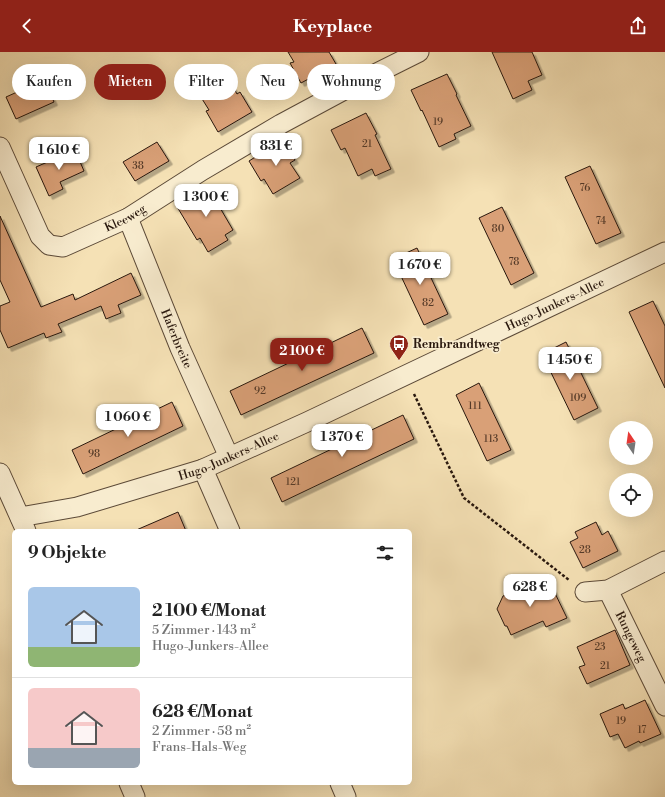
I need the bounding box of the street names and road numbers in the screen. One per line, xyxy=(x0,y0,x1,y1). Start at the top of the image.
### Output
street label: Kleeweg xyxy=(102,201,149,235)
street label: Hugo-Junkers-Allee xyxy=(503,274,607,334)
street label: Haferbreite xyxy=(158,307,196,371)
street label: Hugo-Junkers-Allee xyxy=(177,428,281,484)
street label: Rungeweg xyxy=(612,609,650,665)

